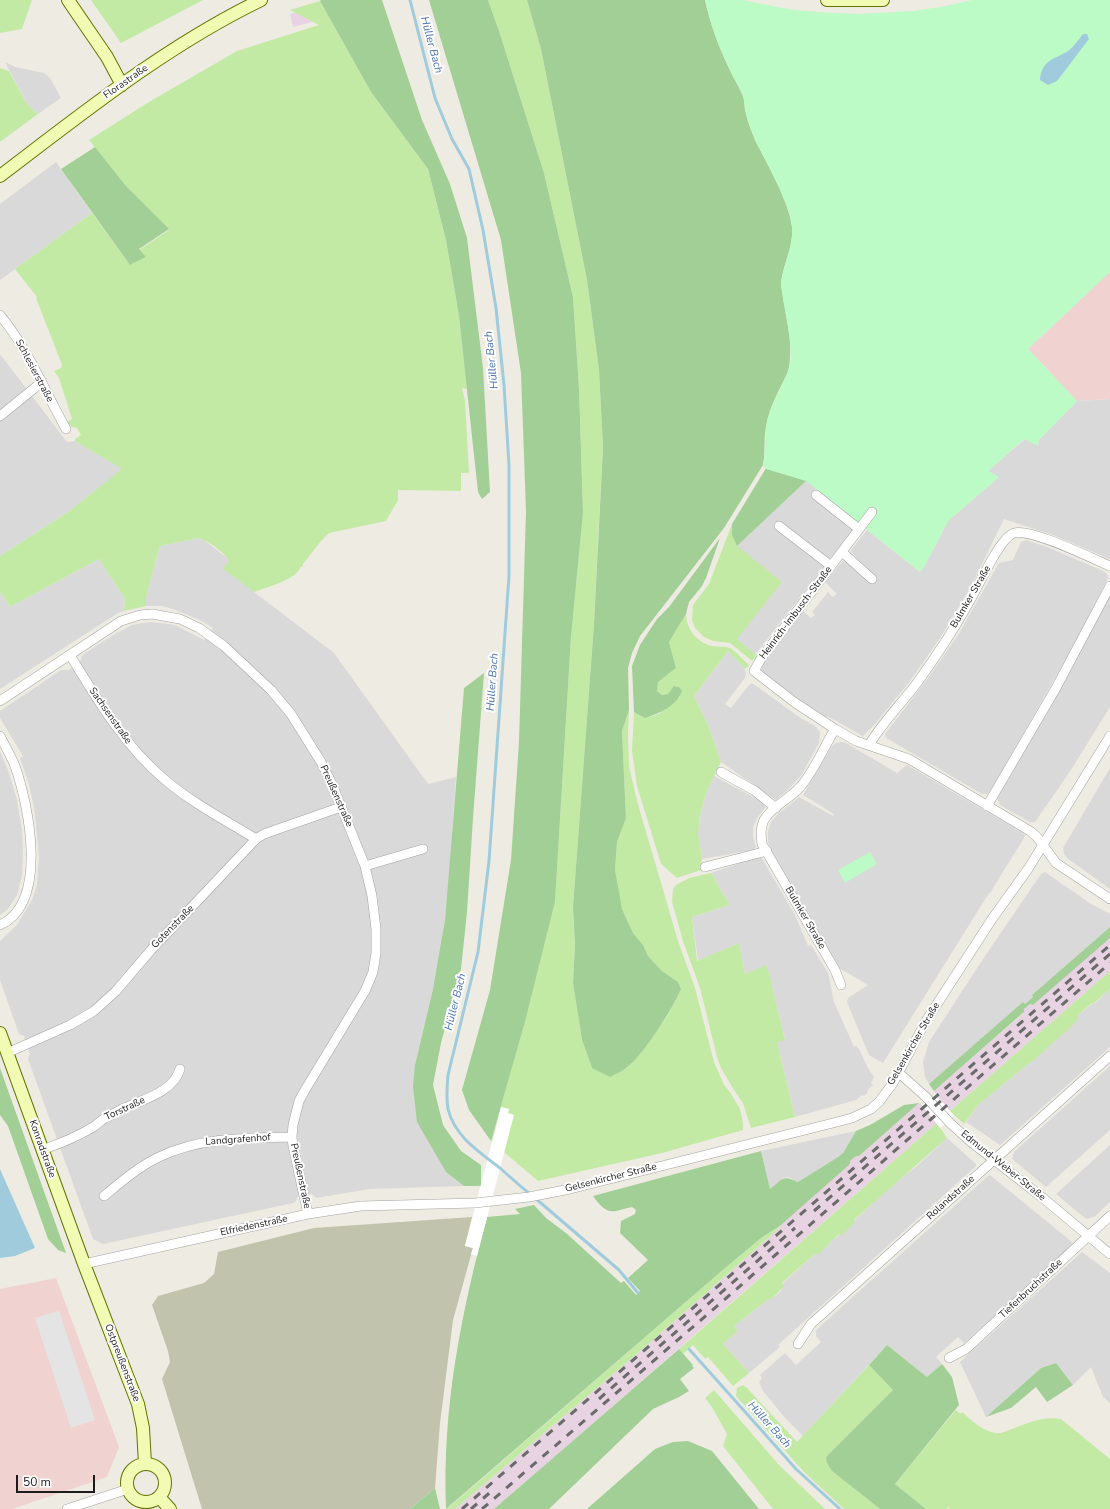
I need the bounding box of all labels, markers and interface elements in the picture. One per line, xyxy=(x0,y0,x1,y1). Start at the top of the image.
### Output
water label: Hüller Bach xyxy=(417,15,445,75)
street label: Florastraße xyxy=(102,62,150,102)
water label: Hüller Bach xyxy=(482,330,502,390)
street label: Schlesierstraße xyxy=(12,338,56,404)
street label: Heinrich-Imbusch-Straße xyxy=(757,564,835,662)
street label: Bulmker Straße xyxy=(948,564,994,630)
water label: Hüller Bach xyxy=(484,652,502,712)
street label: Sachsenstraße xyxy=(86,685,134,747)
street label: Preußenstraße xyxy=(317,763,355,829)
street label: Bulmker Straße xyxy=(782,885,828,951)
street label: Gotenstraße xyxy=(149,903,197,951)
water label: Hüller Bach xyxy=(443,972,469,1032)
street label: Gelsenkircher Straße xyxy=(885,1000,943,1088)
street label: Torstraße xyxy=(103,1094,147,1124)
street label: Konradstraße xyxy=(26,1118,58,1180)
street label: Edmund-Weber-Straße xyxy=(958,1128,1048,1204)
street label: Landgrafenhof xyxy=(205,1132,271,1148)
street label: Preußenstraße xyxy=(287,1142,313,1210)
street label: Gelsenkircher Straße xyxy=(564,1161,658,1195)
street label: Rolandstraße xyxy=(925,1173,977,1223)
street label: Elfriedenstraße xyxy=(219,1213,289,1239)
street label: Tiefenbruchstraße xyxy=(997,1257,1065,1321)
street label: Ostpreußenstraße xyxy=(102,1323,142,1403)
water label: Hüller Bach xyxy=(745,1399,793,1451)
scale bar xyxy=(18,1467,97,1493)
text: 50 m xyxy=(23,1474,51,1490)

